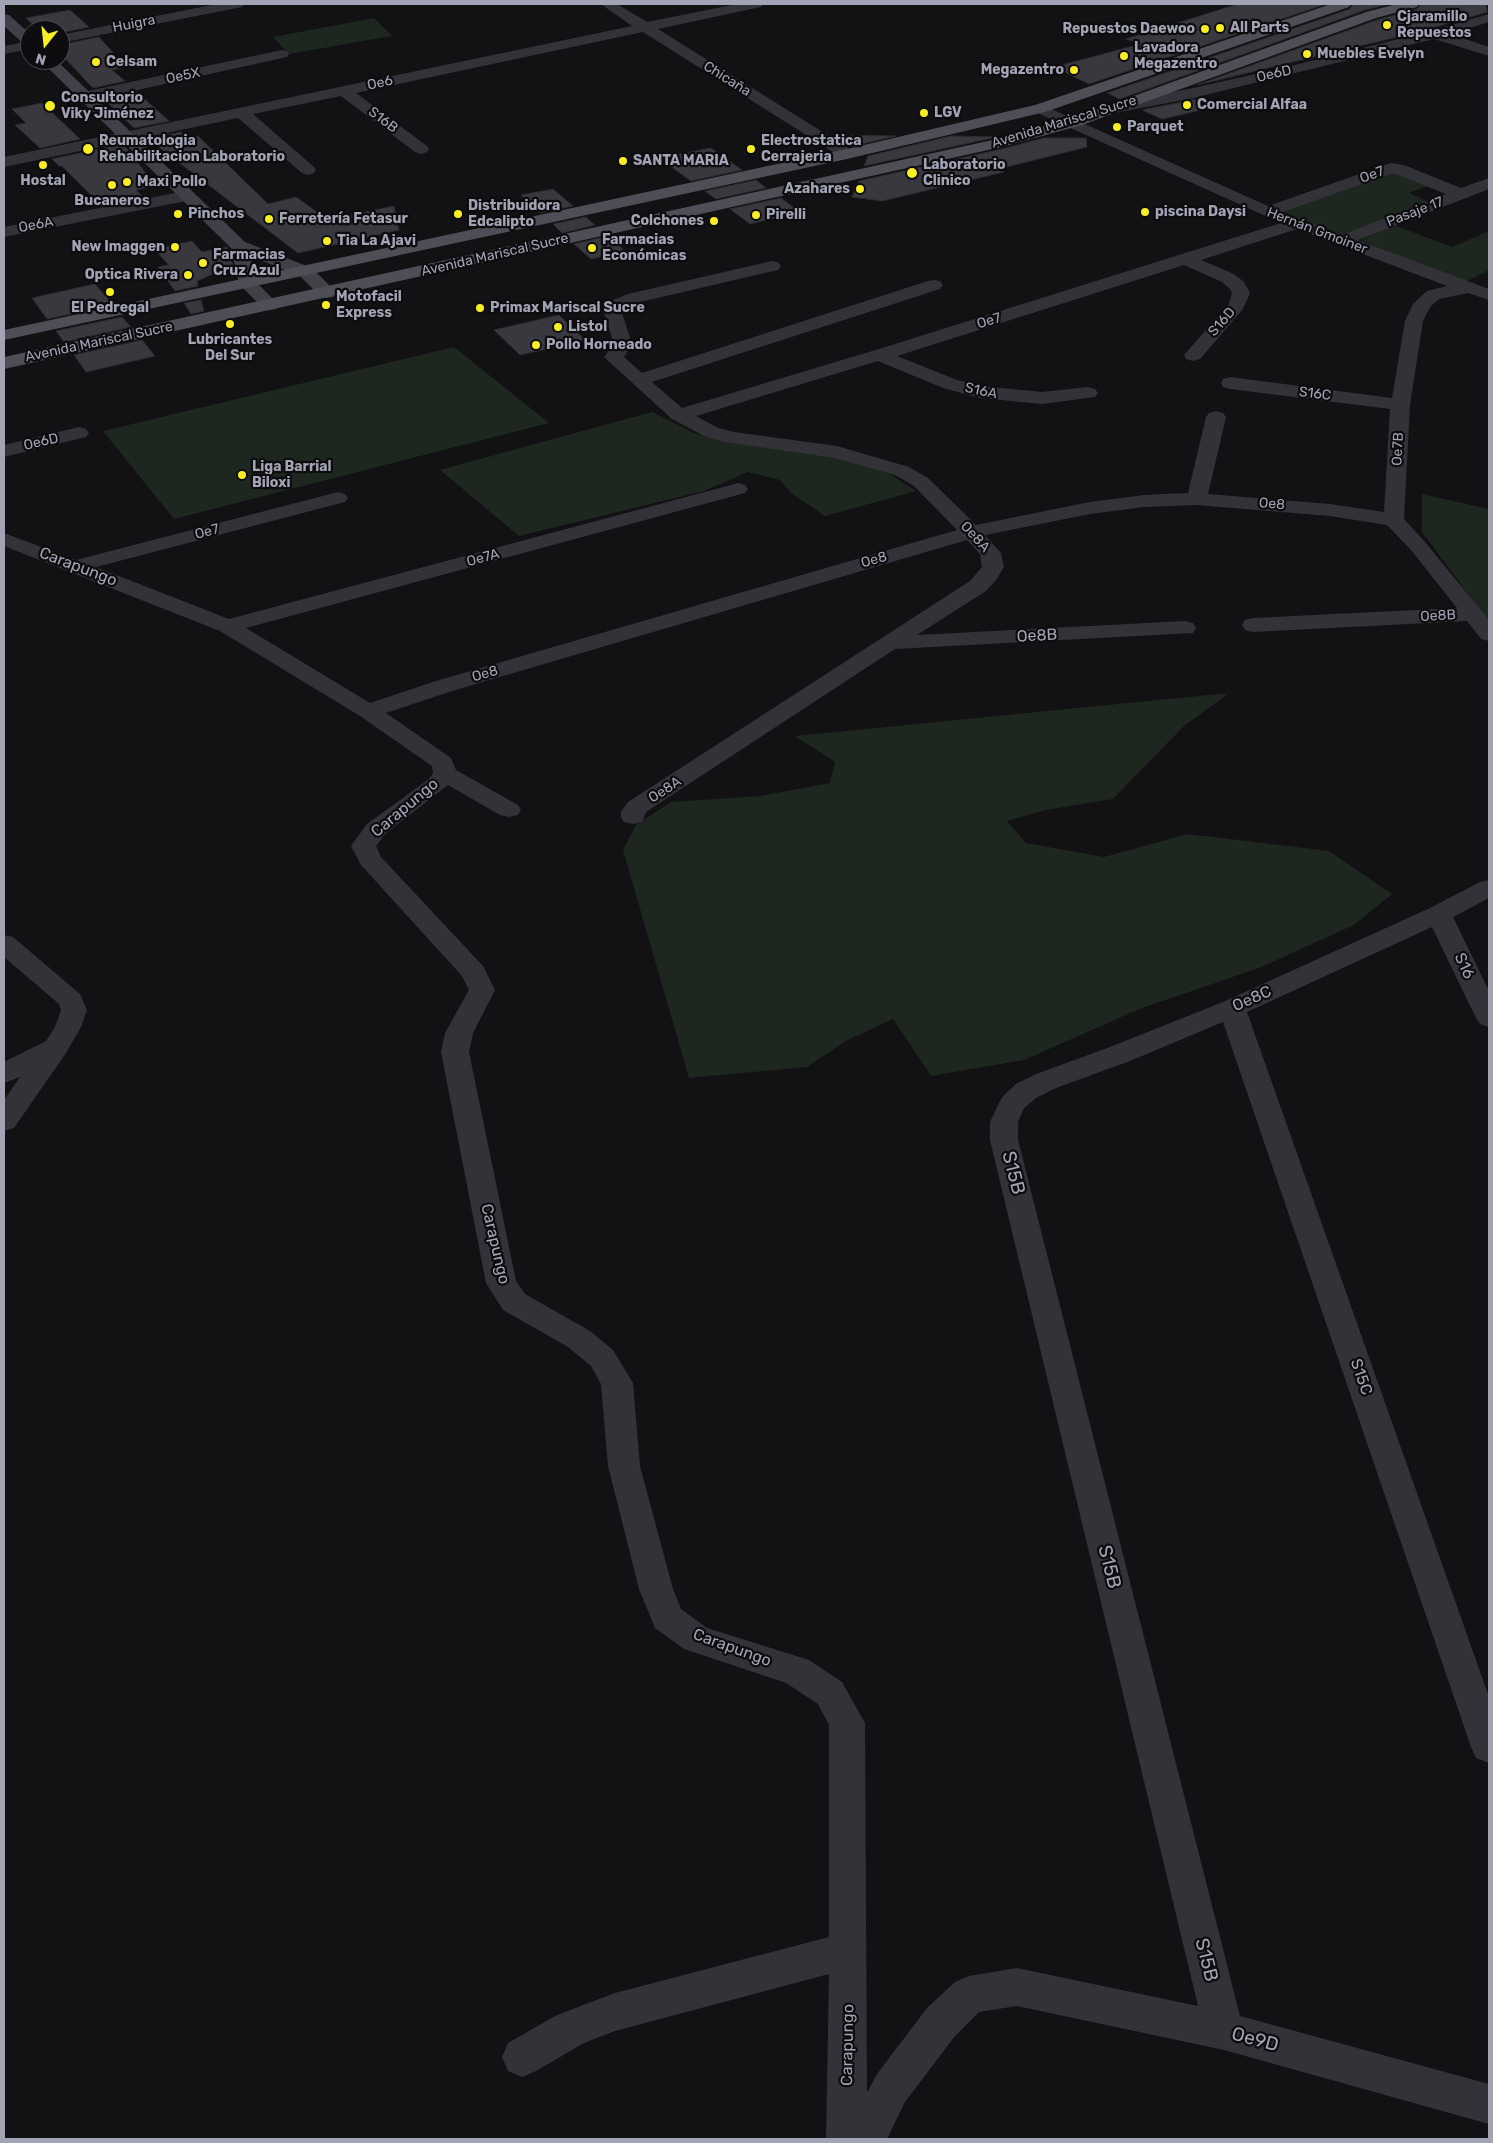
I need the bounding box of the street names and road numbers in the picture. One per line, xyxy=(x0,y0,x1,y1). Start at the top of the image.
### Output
street label: Huigra xyxy=(111,12,157,36)
street label: Chicaña xyxy=(700,58,754,100)
street label: Oe6D xyxy=(1255,62,1293,86)
street label: Oe5X xyxy=(164,64,202,88)
street label: Oe6 xyxy=(366,72,394,94)
street label: Avenida Mariscal Sucre xyxy=(990,92,1138,152)
street label: S16B xyxy=(365,104,401,136)
street label: Oe7 xyxy=(1358,163,1386,187)
street label: Pasaje 17 xyxy=(1384,193,1446,231)
street label: Hernán Gmoiner xyxy=(1264,204,1370,258)
street label: Oe6A xyxy=(17,213,55,237)
street label: Avenida Mariscal Sucre xyxy=(420,230,570,280)
street label: S16D xyxy=(1205,304,1239,340)
street label: Oe7 xyxy=(975,309,1003,333)
street label: Avenida Mariscal Sucre xyxy=(24,318,174,366)
street label: S16A xyxy=(963,379,999,403)
street label: S16C xyxy=(1298,384,1332,404)
street label: Oe6D xyxy=(22,430,60,454)
street label: Oe7B xyxy=(1389,432,1407,466)
street label: Oe8 xyxy=(1258,494,1286,514)
street label: Oe8A xyxy=(957,518,993,556)
street label: Oe7 xyxy=(193,521,221,543)
street label: Carapungo xyxy=(36,543,120,591)
street label: Oe7A xyxy=(465,546,501,570)
street label: Oe8 xyxy=(859,548,889,572)
street label: Oe8B xyxy=(1420,607,1456,625)
street label: Oe8B xyxy=(1016,625,1058,647)
street label: Oe8 xyxy=(470,662,500,686)
street label: Oe8A xyxy=(645,773,685,807)
street label: Carapungo xyxy=(367,774,443,842)
street label: S16 xyxy=(1450,950,1478,982)
street label: Oe8C xyxy=(1230,982,1274,1016)
street label: S15B xyxy=(997,1149,1029,1197)
street label: Carapungo xyxy=(476,1202,514,1286)
street label: S15C xyxy=(1346,1356,1376,1398)
street label: S15B xyxy=(1093,1543,1125,1591)
street label: Carapungo xyxy=(690,1625,774,1671)
street label: S15B xyxy=(1190,1936,1222,1984)
street label: Carapungo xyxy=(838,2004,858,2086)
street label: Oe9D xyxy=(1229,2023,1281,2057)

